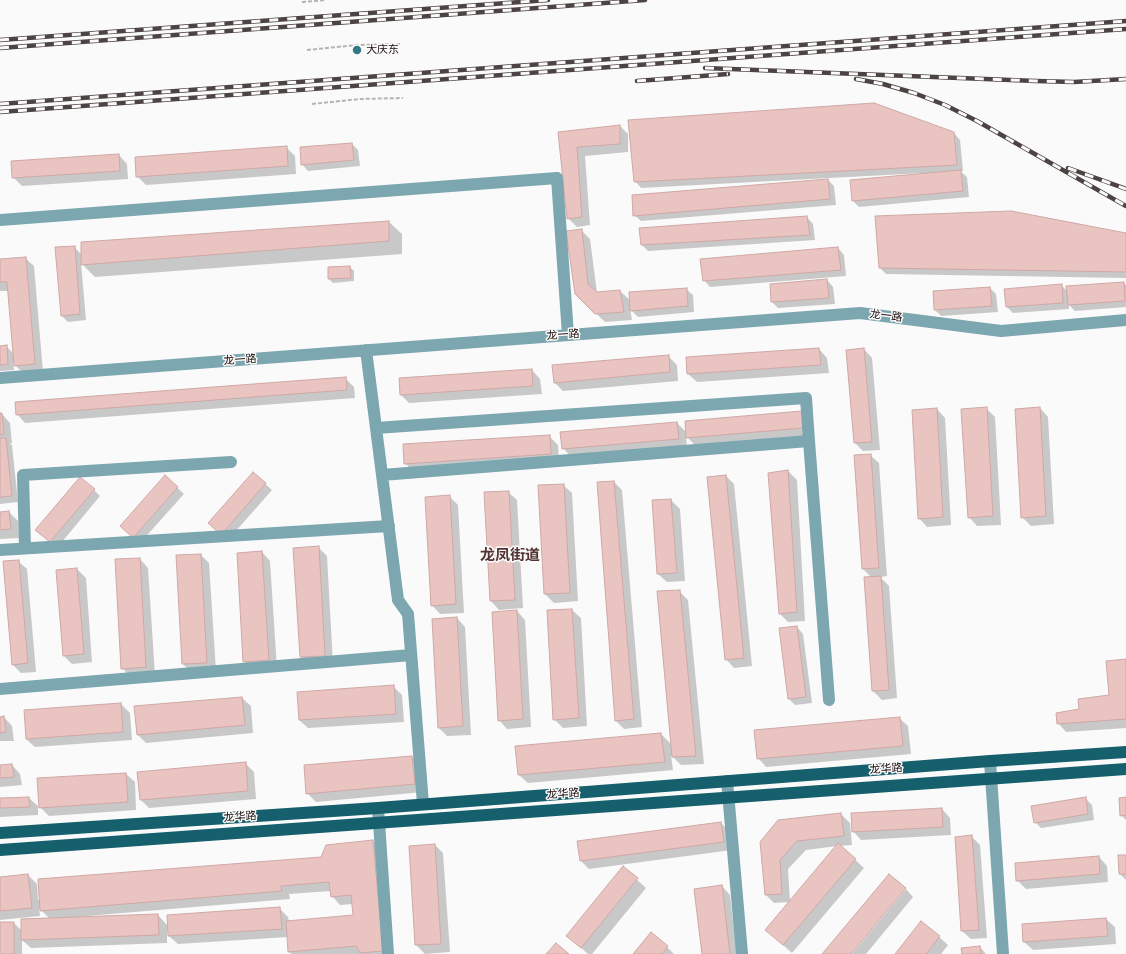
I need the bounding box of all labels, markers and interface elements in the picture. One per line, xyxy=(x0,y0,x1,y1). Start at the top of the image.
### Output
place label: 大庆东 xyxy=(366,43,399,57)
marker: 大庆东 xyxy=(351,44,363,56)
street label: 龙一路 xyxy=(869,307,903,325)
street label: 龙一路 xyxy=(546,327,580,343)
street label: 龙一路 xyxy=(223,352,257,368)
district label: 龙凤街道 xyxy=(480,547,540,565)
street label: 龙华路 xyxy=(869,761,903,777)
street label: 龙华路 xyxy=(546,786,580,802)
street label: 龙华路 xyxy=(223,809,257,825)

